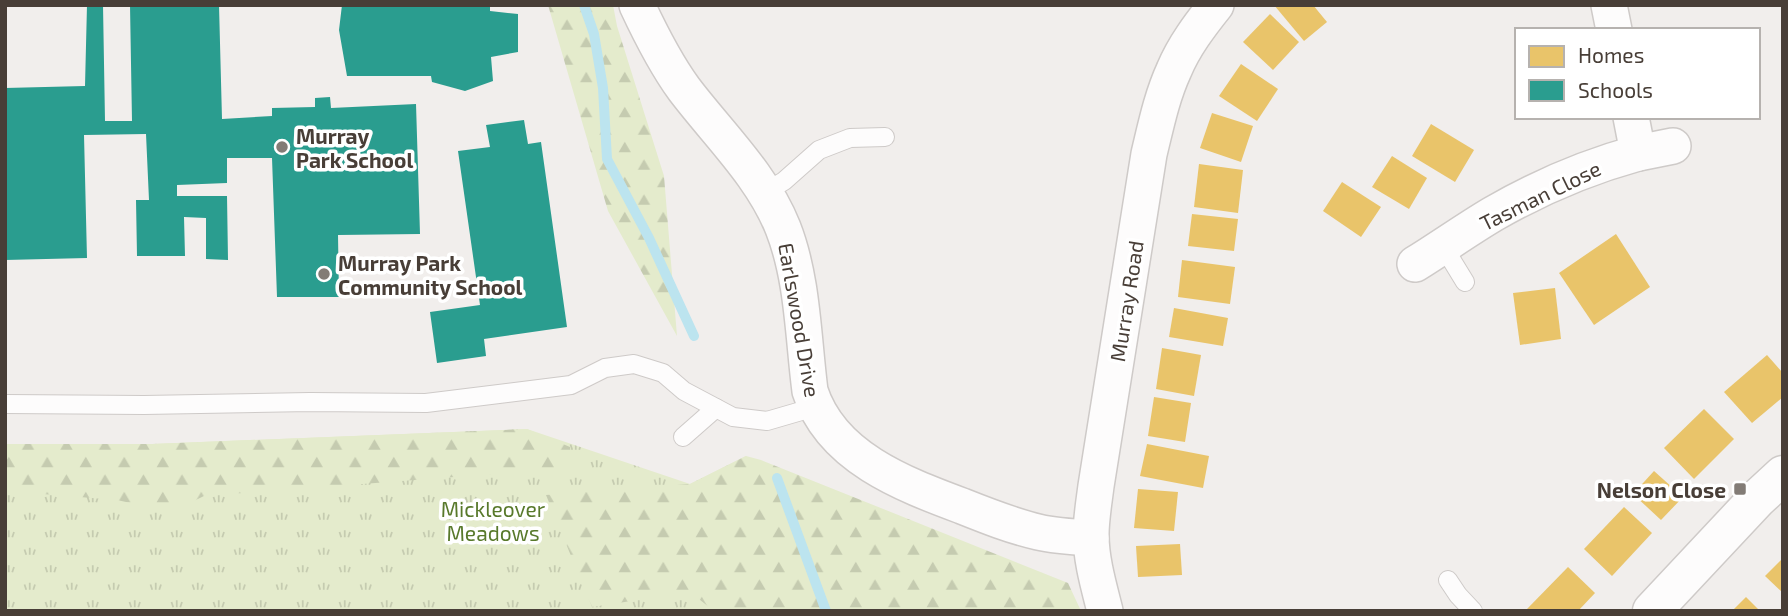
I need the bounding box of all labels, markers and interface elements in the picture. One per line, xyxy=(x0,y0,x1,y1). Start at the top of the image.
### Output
legend xyxy=(1515,28,1760,119)
text: Homes xyxy=(1578,42,1644,67)
text: Schools xyxy=(1578,77,1653,102)
place label: Murray Park School xyxy=(296,123,413,172)
marker: Murray Park School xyxy=(274,139,290,155)
street label: Tasman Close xyxy=(1476,155,1604,235)
street label: Murray Road xyxy=(1104,239,1148,363)
street label: Earlswood Drive xyxy=(774,241,826,399)
place label: Murray Park Community School xyxy=(338,250,523,300)
marker: Murray Park Community School xyxy=(316,266,332,282)
place label: Nelson Close xyxy=(1597,477,1726,502)
marker: Nelson Close xyxy=(1732,481,1748,497)
park label: Mickleover Meadows xyxy=(441,496,546,545)

